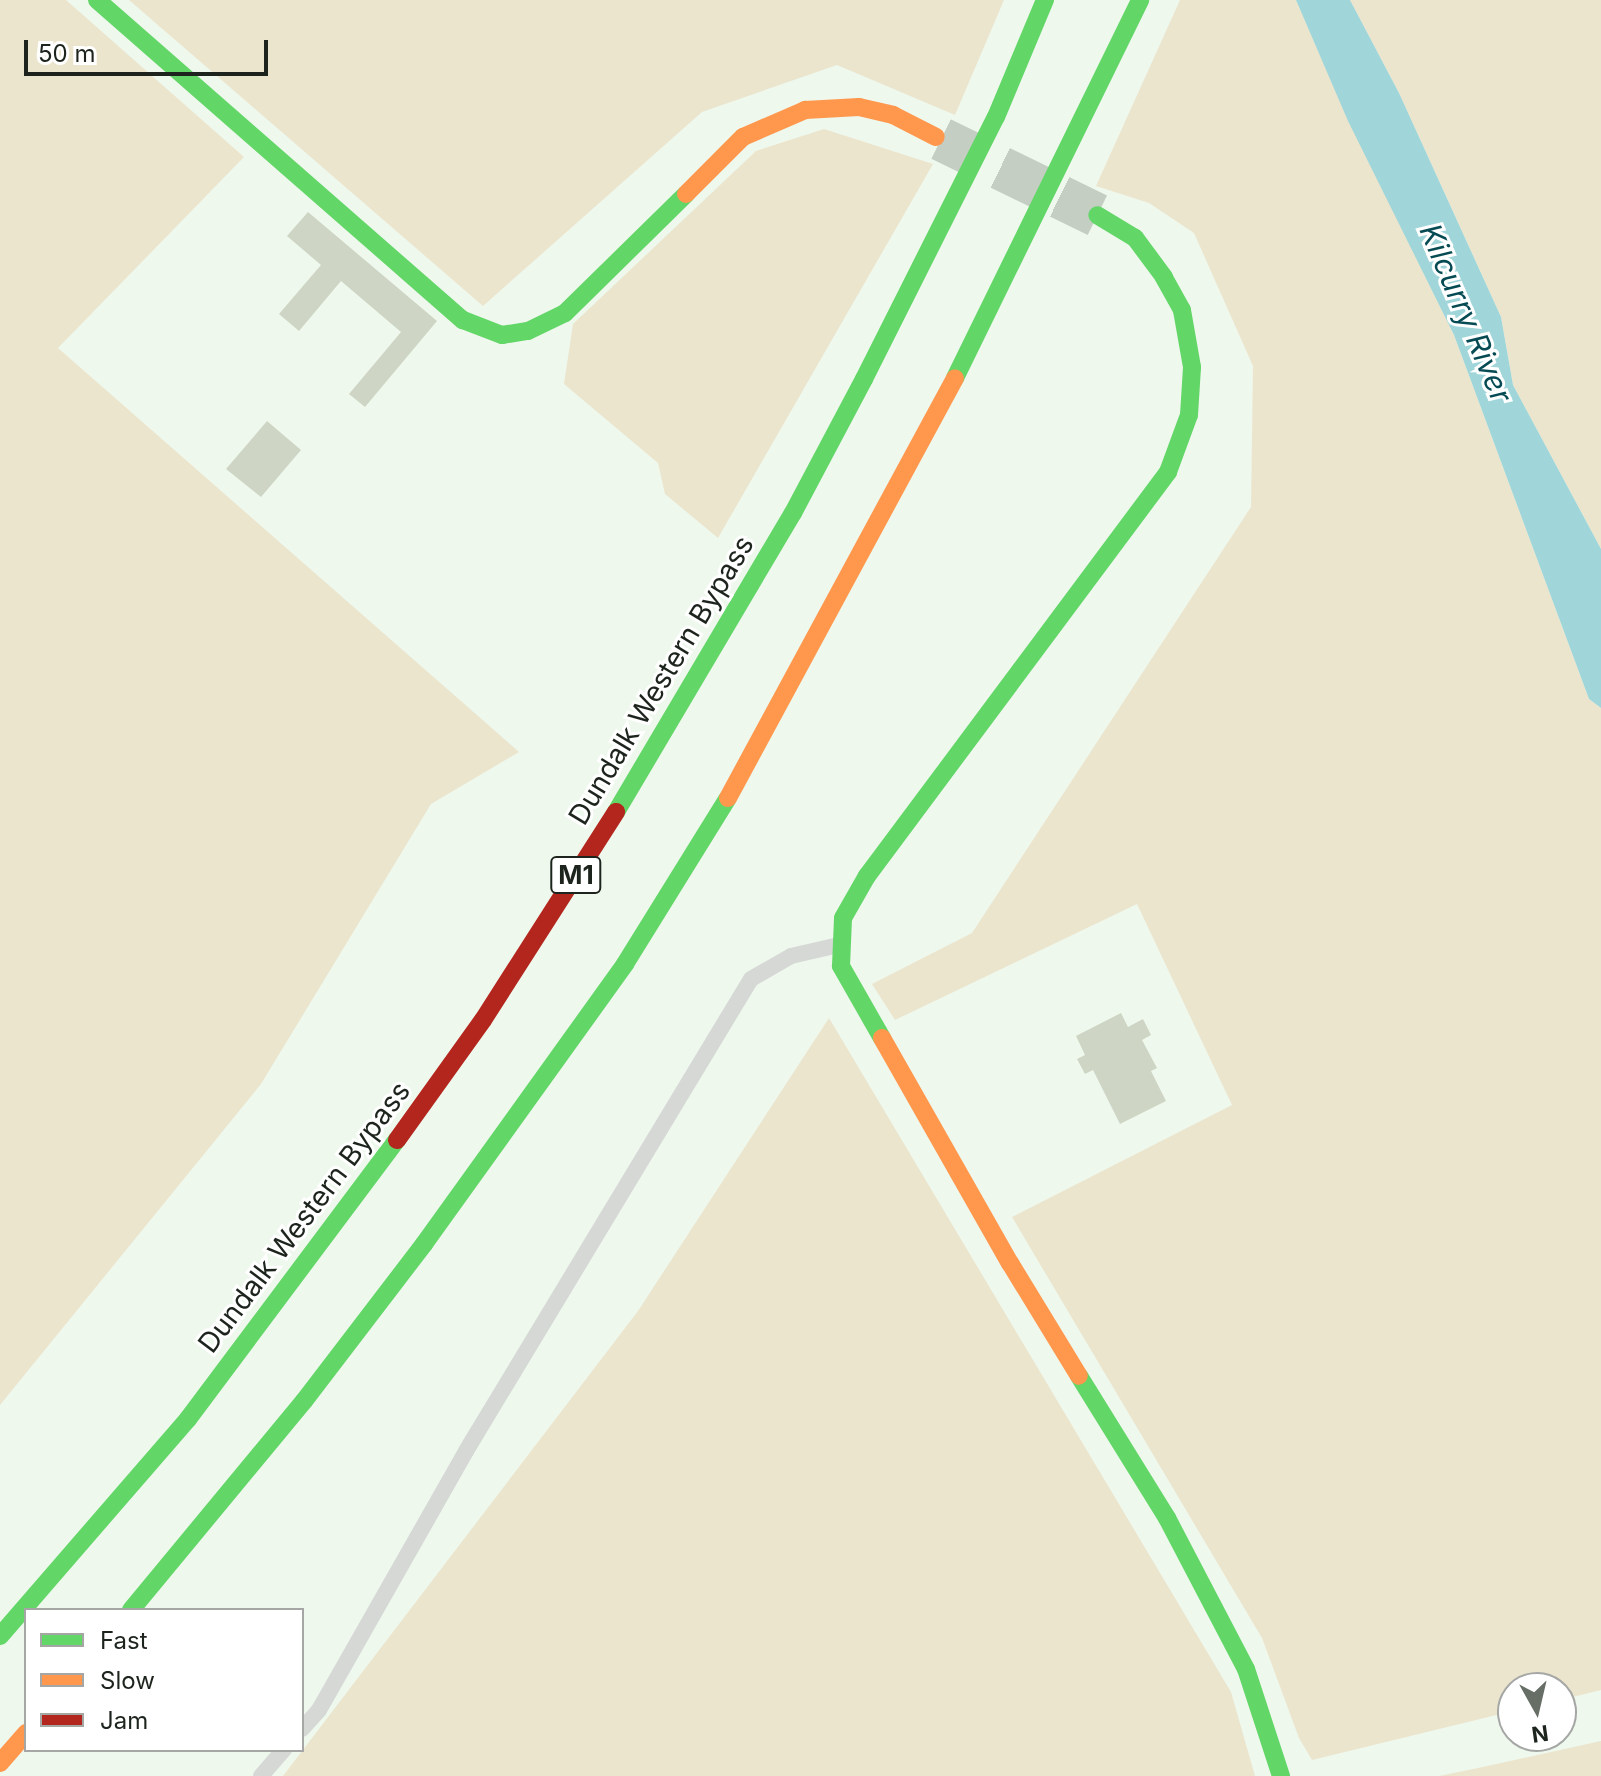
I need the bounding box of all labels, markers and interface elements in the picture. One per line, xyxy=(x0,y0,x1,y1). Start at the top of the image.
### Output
scale bar xyxy=(28,24,272,74)
text: 50 m xyxy=(38,39,96,68)
water label: Kilcurry River xyxy=(1412,218,1520,408)
street label: Dundalk Western Bypass xyxy=(561,530,761,830)
road number: M1 xyxy=(550,853,602,897)
street label: Dundalk Western Bypass xyxy=(191,1075,417,1359)
legend xyxy=(24,1608,304,1752)
text: Fast xyxy=(100,1626,148,1655)
text: Slow xyxy=(100,1666,155,1695)
north arrow xyxy=(1497,1672,1577,1752)
text: Jam xyxy=(100,1706,148,1735)
text: N xyxy=(1530,1720,1550,1748)

